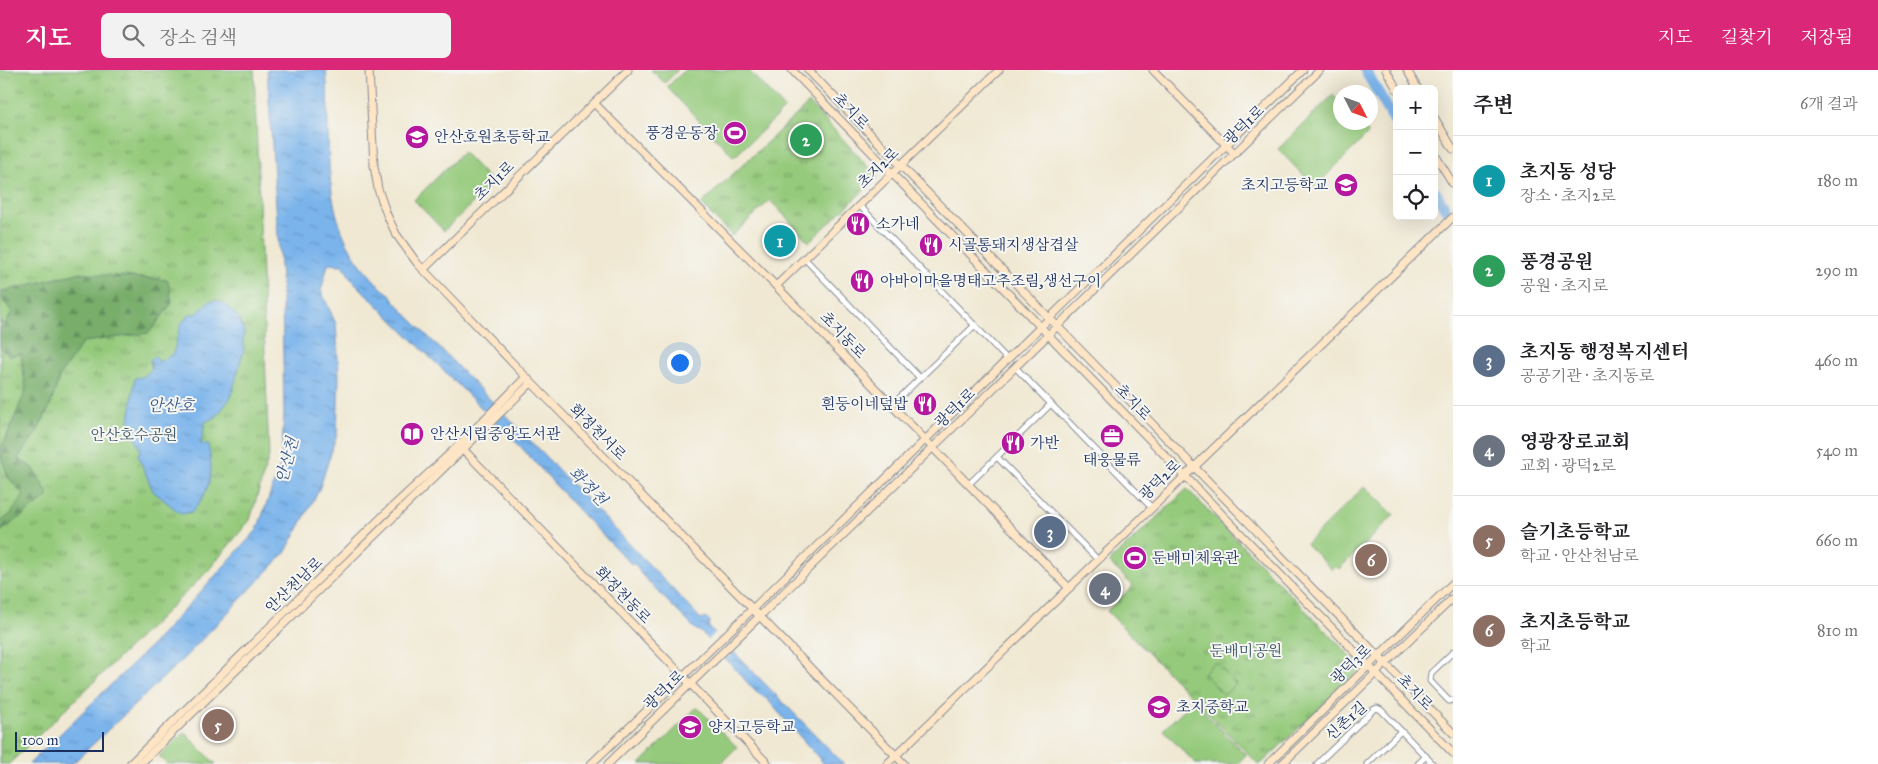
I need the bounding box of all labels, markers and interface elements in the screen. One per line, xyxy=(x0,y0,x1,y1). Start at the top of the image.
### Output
search box xyxy=(101,13,451,58)
icon: search xyxy=(119,21,147,49)
text: 지도 xyxy=(25,23,71,53)
text: 장소 검색 xyxy=(159,26,237,49)
text: 지도 xyxy=(1658,26,1693,48)
text: 길찾기 xyxy=(1721,26,1773,48)
text: 저장됨 xyxy=(1801,26,1853,48)
north arrow xyxy=(1333,85,1378,130)
map controls xyxy=(1393,85,1438,220)
button: + xyxy=(1393,85,1438,130)
street label: 초지로 xyxy=(829,89,873,133)
text: 주변 xyxy=(1473,92,1514,118)
text: 6개 결과 xyxy=(1800,94,1858,113)
street label: 광덕1로 xyxy=(1220,101,1268,149)
sports icon: 풍경운동장 xyxy=(722,120,748,146)
pin: 2 xyxy=(790,121,822,159)
school or university icon: 안산호원초등학교 xyxy=(404,124,430,150)
place label: 풍경운동장 xyxy=(646,124,719,142)
place label: 안산호원초등학교 xyxy=(434,128,550,146)
button: − xyxy=(1393,130,1438,175)
street label: 초지2로 xyxy=(853,144,903,192)
street label: 초지1로 xyxy=(470,157,518,205)
text: 초지동 성당 xyxy=(1520,160,1616,183)
text: 1 xyxy=(1486,171,1492,190)
text: 180 m xyxy=(1817,171,1858,190)
school or university icon: 초지고등학교 xyxy=(1333,172,1359,198)
button: locate xyxy=(1393,175,1438,220)
place label: 초지고등학교 xyxy=(1241,176,1328,194)
text: 장소 · 초지2로 xyxy=(1520,186,1616,205)
restaurant icon: 소가네 xyxy=(845,211,871,237)
place label: 소가네 xyxy=(876,215,919,233)
pin: 1 xyxy=(764,222,796,260)
restaurant icon: 시골통돼지생삼겹살 xyxy=(918,232,944,258)
place label: 시골통돼지생삼겹살 xyxy=(948,236,1079,254)
text: 풍경공원 xyxy=(1520,250,1593,273)
text: 2 xyxy=(1485,261,1493,280)
text: 290 m xyxy=(1815,261,1858,280)
restaurant icon: 아바이마을명태고추조림,생선구이 xyxy=(849,268,875,294)
place label: 아바이마을명태고추조림,생선구이 xyxy=(880,272,1101,290)
text: 공원 · 초지로 xyxy=(1520,276,1608,295)
street label: 초지동로 xyxy=(816,308,870,362)
text: 초지동 행정복지센터 xyxy=(1520,340,1689,363)
your location xyxy=(667,350,693,376)
text: 3 xyxy=(1486,351,1492,370)
text: 460 m xyxy=(1815,351,1858,370)
text: 공공기관 · 초지동로 xyxy=(1520,366,1654,385)
street label: 초지로 xyxy=(1111,380,1155,424)
street label: 광덕1로 xyxy=(931,384,979,432)
restaurant icon: 흰둥이네덮밥 xyxy=(912,391,938,417)
place label: 흰둥이네덮밥 xyxy=(821,395,908,413)
water label: 안산호 xyxy=(148,396,196,415)
street label: 화정천서로 xyxy=(566,400,630,464)
library icon: 안산시립중앙도서관 xyxy=(399,421,425,447)
office icon: 태웅물류 xyxy=(1099,423,1125,449)
place label: 안산시립중앙도서관 xyxy=(430,425,561,443)
park label: 안산호수공원 xyxy=(91,426,177,444)
restaurant icon: 가반 xyxy=(1000,430,1026,456)
text: 영광장로교회 xyxy=(1520,430,1630,453)
water label: 안산천 xyxy=(272,434,303,485)
place label: 가반 xyxy=(1030,434,1059,452)
text: 4 xyxy=(1485,441,1493,460)
text: 540 m xyxy=(1816,441,1858,460)
place label: 태웅물류 xyxy=(1083,451,1141,469)
street label: 광덕2로 xyxy=(1135,456,1185,504)
text: 교회 · 광덕2로 xyxy=(1520,456,1616,475)
water label: 화정천 xyxy=(565,463,612,510)
pin: 3 xyxy=(1034,513,1066,551)
text: 슬기초등학교 xyxy=(1520,520,1630,543)
text: 5 xyxy=(1485,531,1493,550)
text: 660 m xyxy=(1815,531,1858,550)
pin: 6 xyxy=(1355,541,1387,579)
sports icon: 둔배미체육관 xyxy=(1122,545,1148,571)
text: 학교 · 안산천남로 xyxy=(1520,546,1639,565)
place label: 둔배미체육관 xyxy=(1152,549,1239,567)
street label: 안산천남로 xyxy=(262,553,327,617)
street label: 화정천동로 xyxy=(591,563,655,628)
pin: 4 xyxy=(1089,570,1121,608)
text: 초지초등학교 xyxy=(1520,610,1630,633)
text: 6 xyxy=(1485,621,1493,640)
text: 810 m xyxy=(1817,621,1858,640)
text: 학교 xyxy=(1520,636,1551,655)
street label: 광덕3로 xyxy=(1327,640,1375,688)
park label: 둔배미공원 xyxy=(1210,642,1282,660)
street label: 광덕1로 xyxy=(640,666,688,714)
street label: 초지로 xyxy=(1393,670,1437,714)
school or university icon: 초지중학교 xyxy=(1146,694,1172,720)
place label: 초지중학교 xyxy=(1176,698,1249,716)
street label: 신촌1길 xyxy=(1322,698,1370,744)
pin: 5 xyxy=(202,706,234,744)
school or university icon: 양지고등학교 xyxy=(677,714,703,740)
place label: 양지고등학교 xyxy=(708,718,795,736)
scale bar xyxy=(15,729,104,752)
text: 100 m xyxy=(22,732,59,749)

